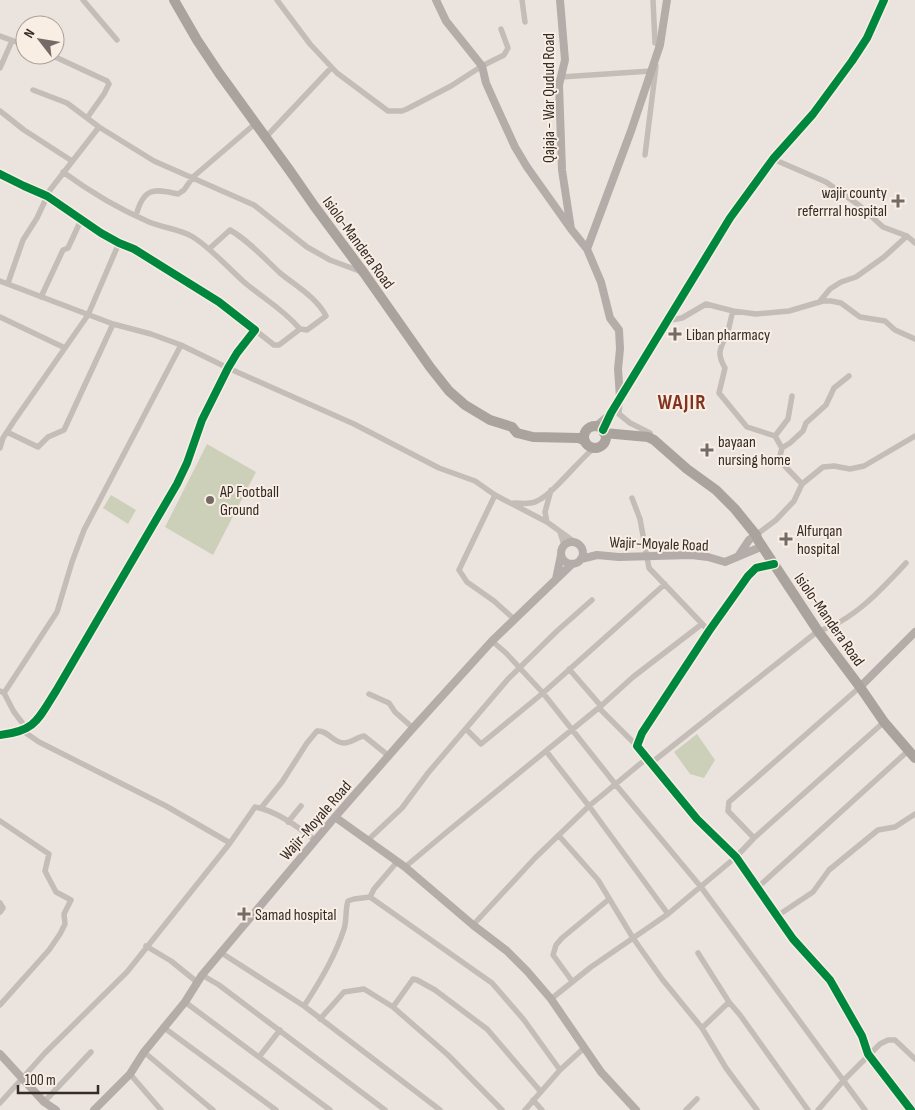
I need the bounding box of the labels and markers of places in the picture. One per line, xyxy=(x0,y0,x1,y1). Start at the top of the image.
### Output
place label: wajir county referrral hospital xyxy=(798,184,887,221)
marker: wajir county referrral hospital xyxy=(891,194,905,208)
place label: Liban pharmacy xyxy=(686,326,770,345)
marker: Liban pharmacy xyxy=(668,327,682,341)
place label: bayaan nursing home xyxy=(718,433,791,470)
marker: bayaan nursing home xyxy=(700,443,714,457)
place label: AP Football Ground xyxy=(219,483,279,520)
marker: AP Football Ground xyxy=(204,494,216,506)
place label: Alfurqan hospital xyxy=(796,522,842,559)
marker: Alfurqan hospital xyxy=(779,532,793,546)
place label: Samad hospital xyxy=(255,906,336,925)
marker: Samad hospital xyxy=(237,907,251,921)

